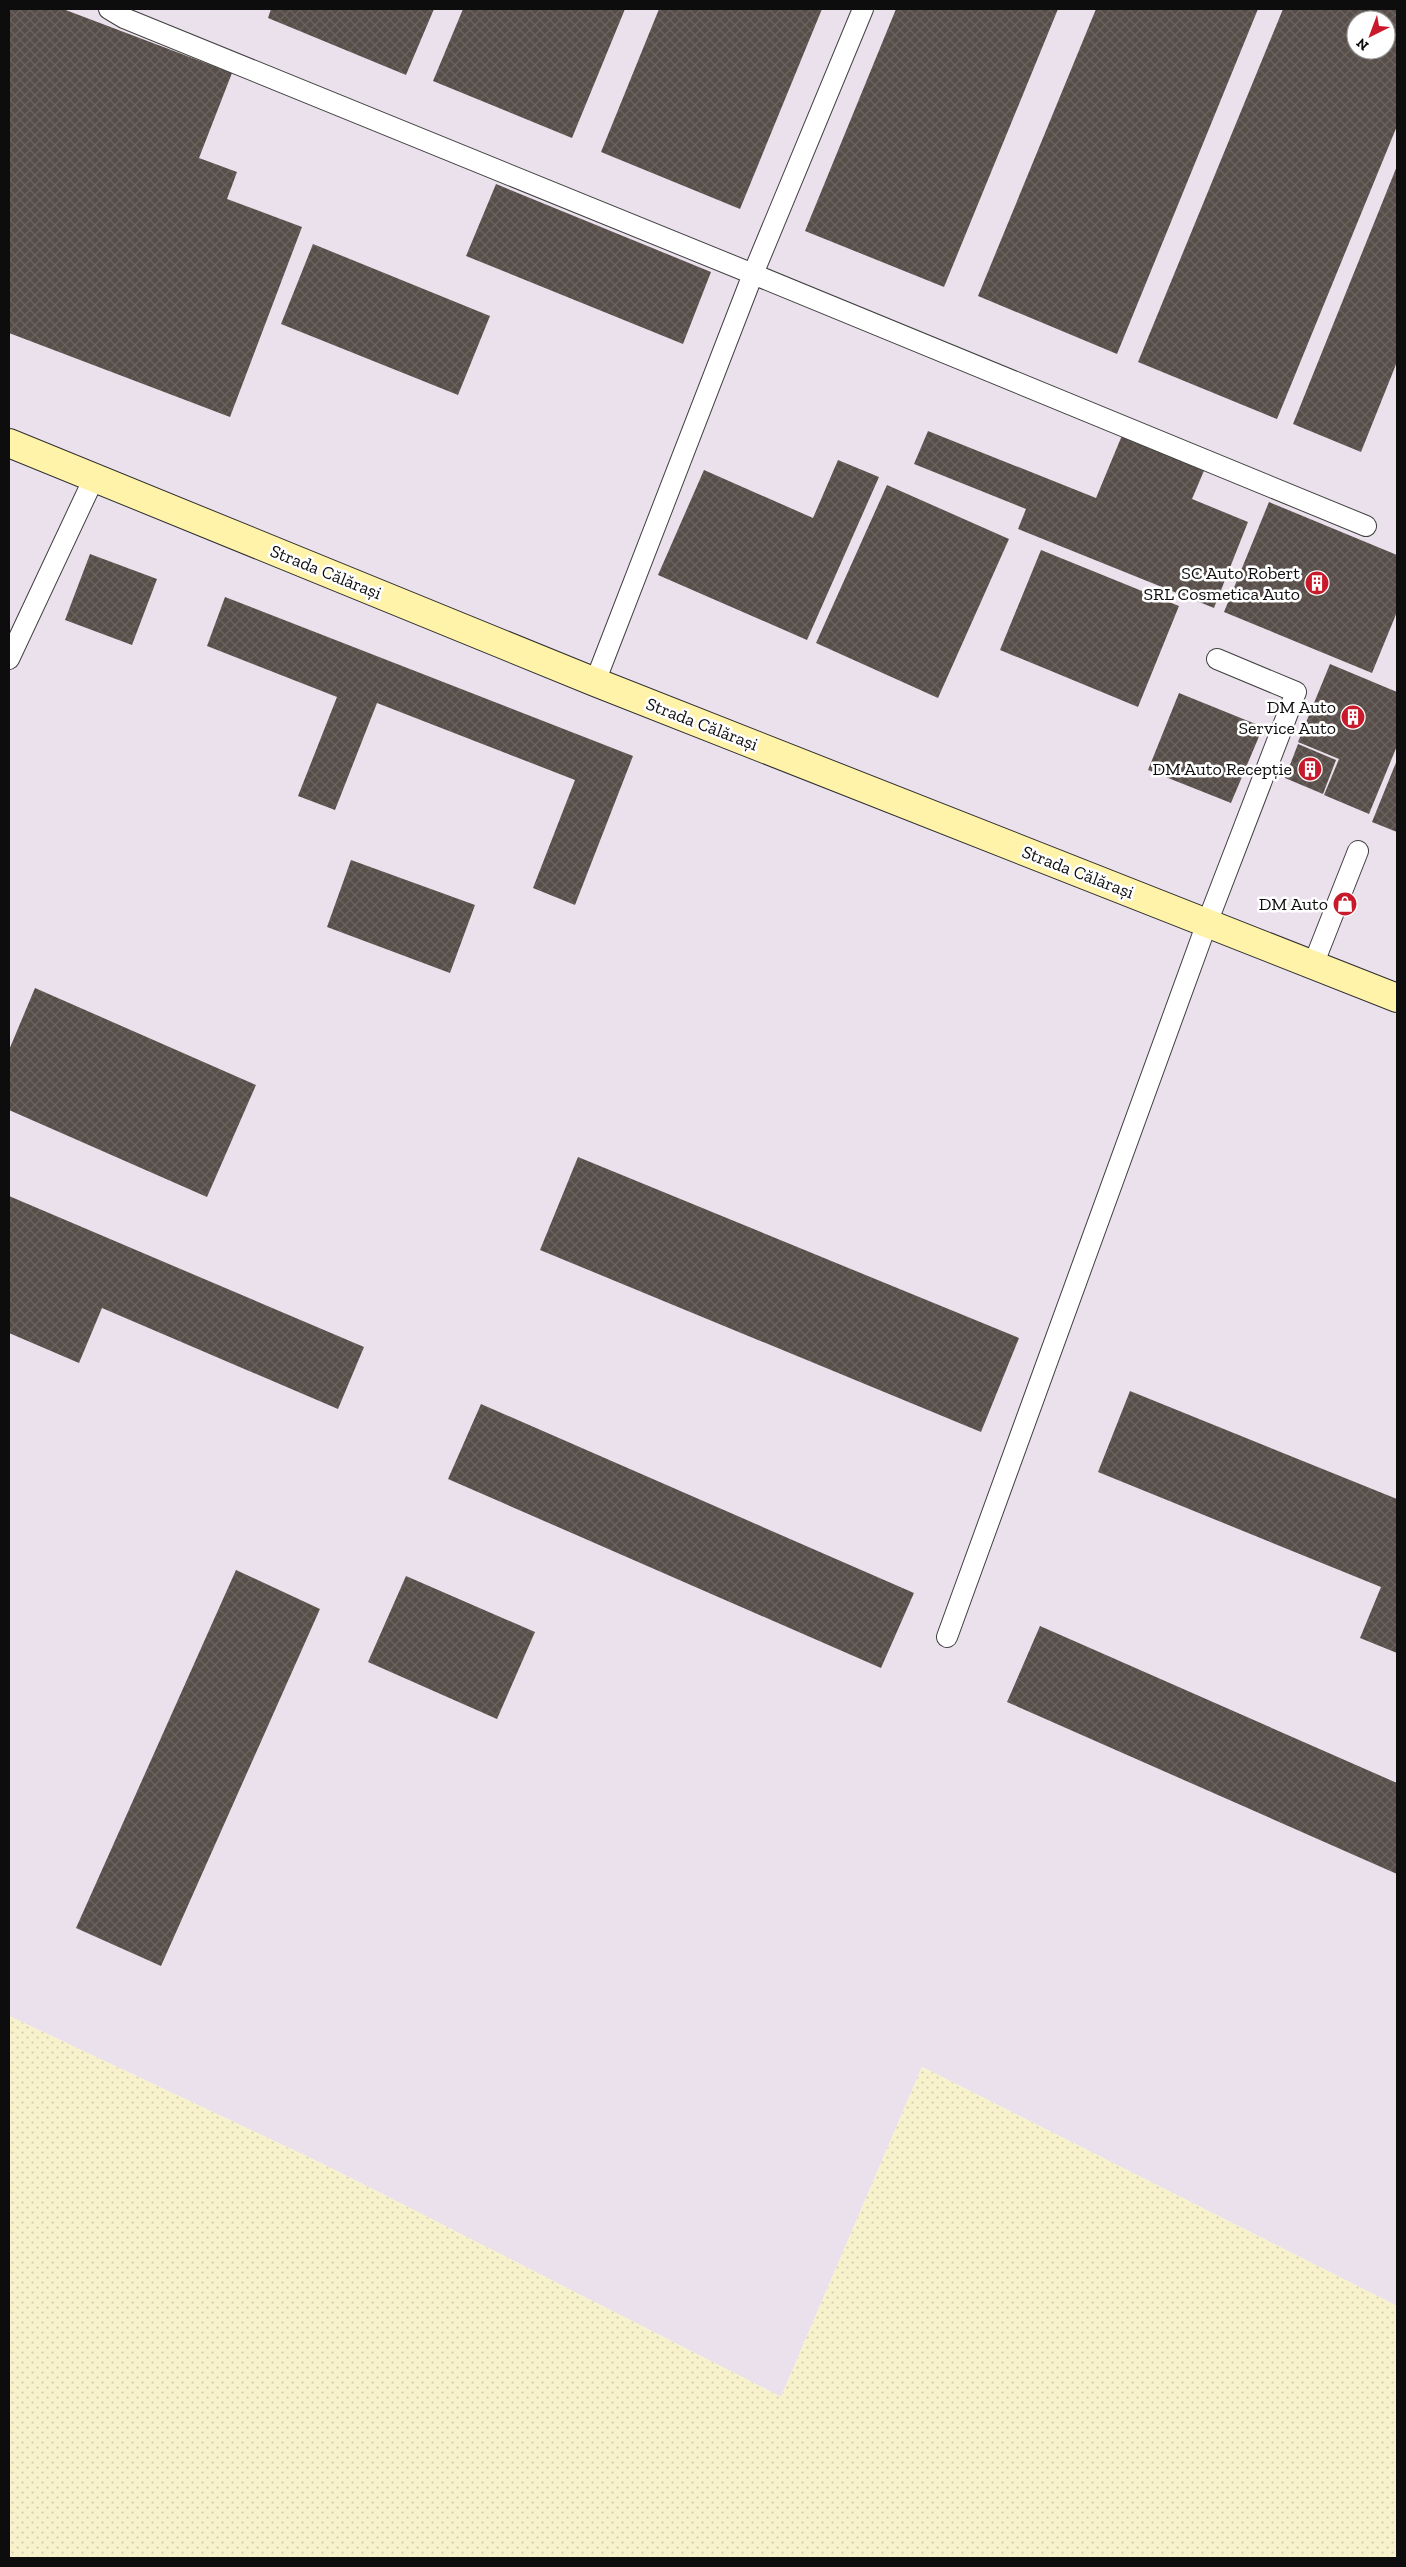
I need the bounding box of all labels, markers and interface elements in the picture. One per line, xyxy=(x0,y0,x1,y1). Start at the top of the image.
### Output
north arrow xyxy=(1346,10,1396,60)
text: N xyxy=(1353,34,1372,54)
street label: Strada Călărași xyxy=(267,540,385,604)
place label: SC Auto Robert SRL Cosmetica Auto xyxy=(1143,562,1300,605)
building icon: SC Auto Robert SRL Cosmetica Auto xyxy=(1304,570,1330,596)
street label: Strada Călărași xyxy=(643,693,761,755)
place label: DM Auto Service Auto xyxy=(1238,696,1336,739)
building icon: DM Auto Service Auto xyxy=(1340,704,1366,730)
building icon: DM Auto Recepție xyxy=(1297,756,1323,782)
place label: DM Auto Recepție xyxy=(1152,758,1292,780)
street label: Strada Călărași xyxy=(1019,841,1137,903)
shop icon: DM Auto xyxy=(1332,891,1358,917)
place label: DM Auto xyxy=(1259,893,1328,915)

